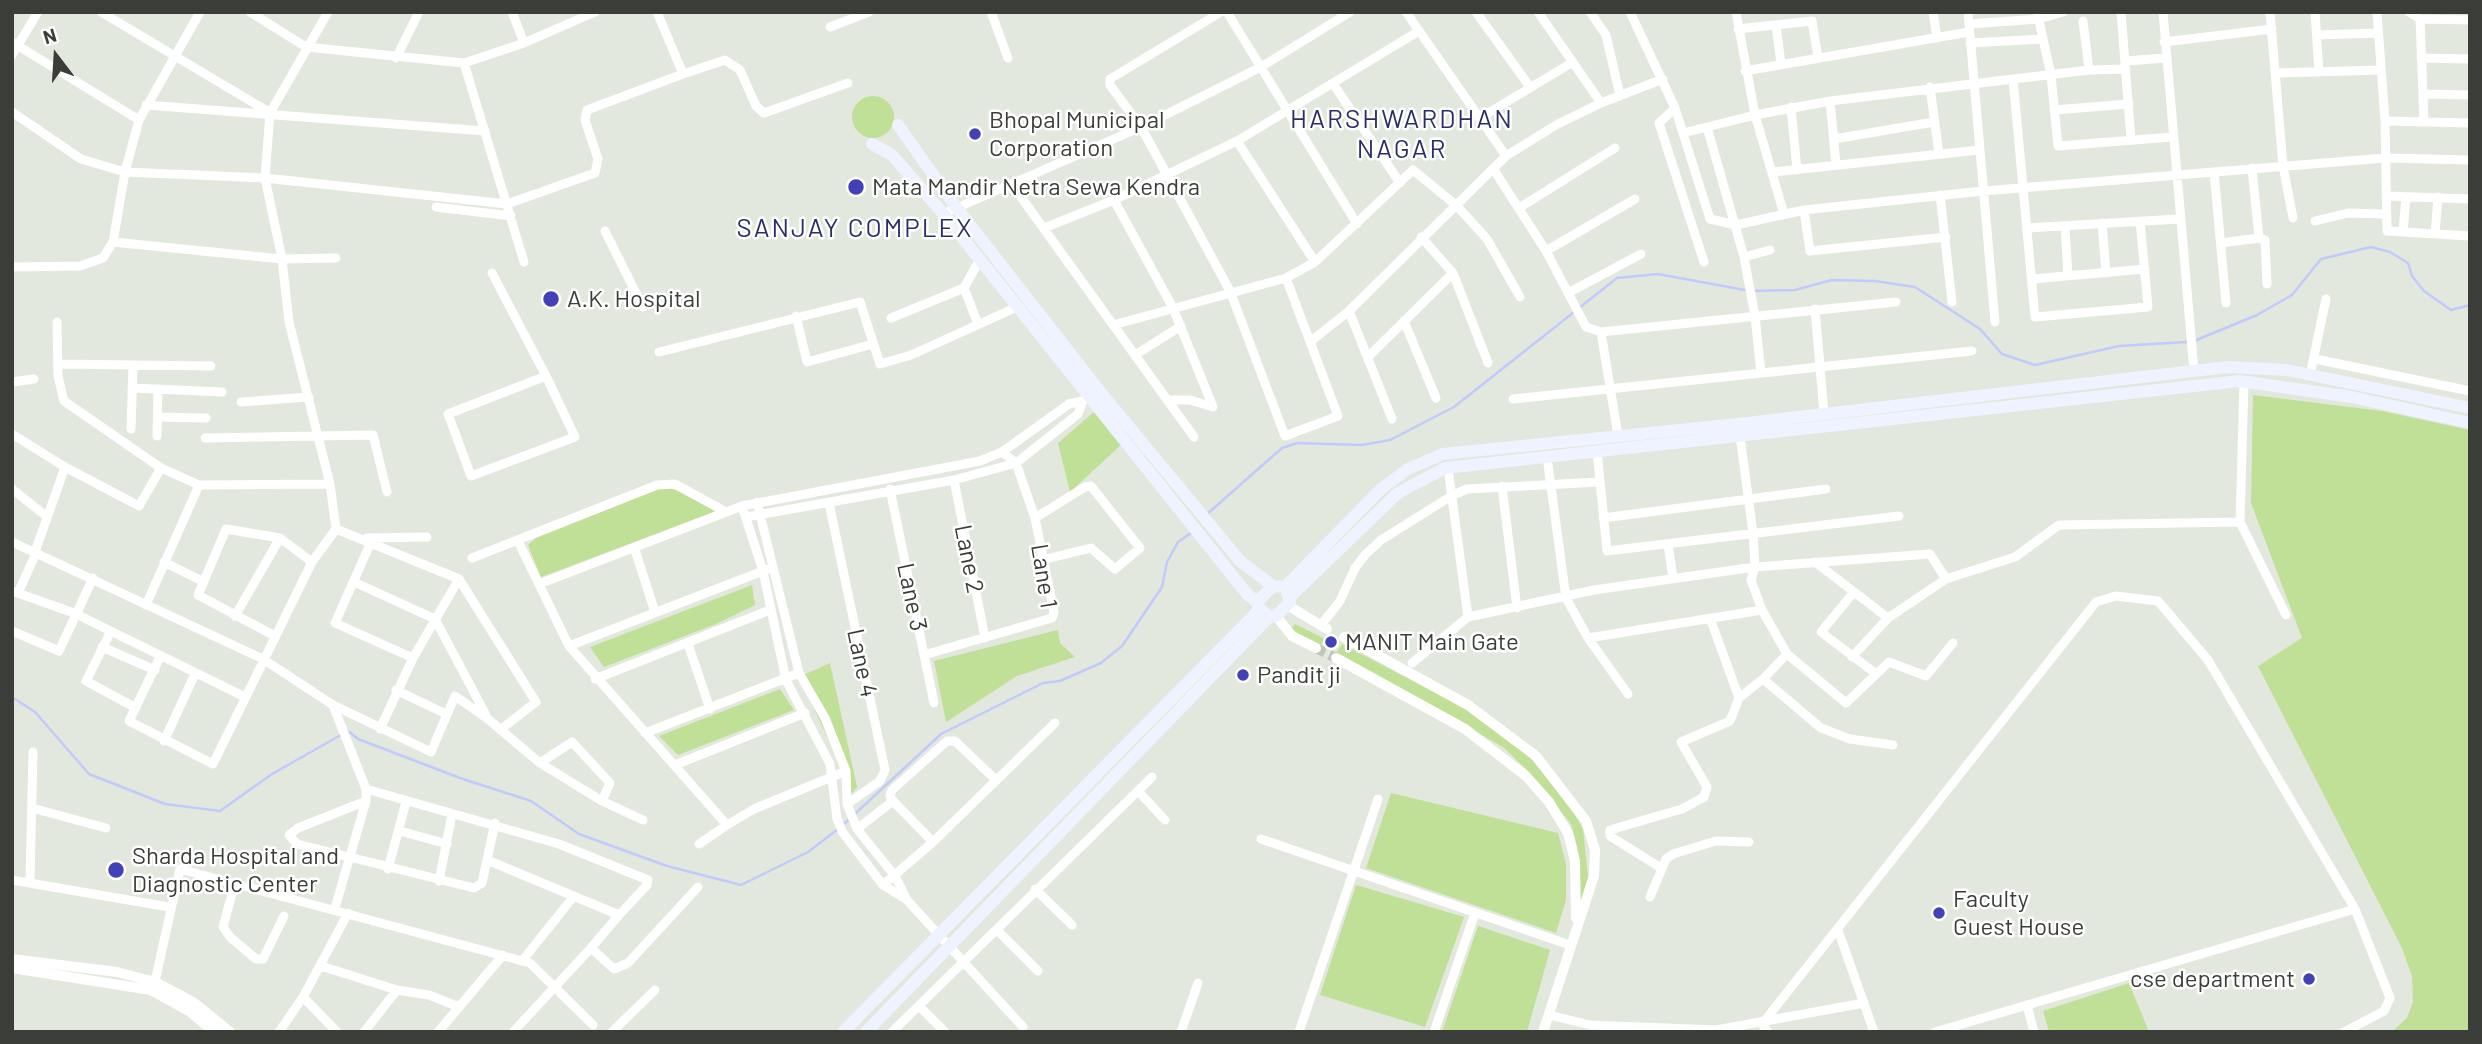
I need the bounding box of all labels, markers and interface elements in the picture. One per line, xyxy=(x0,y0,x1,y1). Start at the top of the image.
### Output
north arrow xyxy=(21,21,91,91)
text: N xyxy=(40,23,59,48)
district label: HARSHWARDHAN NAGAR xyxy=(1292,103,1512,164)
place label: Bhopal Municipal Corporation xyxy=(989,106,1164,162)
marker: Bhopal Municipal Corporation xyxy=(967,126,983,142)
place label: Mata Mandir Netra Sewa Kendra xyxy=(872,173,1200,201)
marker: Mata Mandir Netra Sewa Kendra xyxy=(846,177,866,197)
district label: SANJAY COMPLEX xyxy=(738,212,972,244)
place label: A.K. Hospital xyxy=(567,285,701,313)
marker: A.K. Hospital xyxy=(541,289,561,309)
street label: Lane 2 xyxy=(948,522,990,596)
street label: Lane 1 xyxy=(1025,542,1063,610)
street label: Lane 3 xyxy=(891,560,933,634)
street label: Lane 4 xyxy=(841,626,883,700)
place label: MANIT Main Gate xyxy=(1345,628,1519,656)
marker: MANIT Main Gate xyxy=(1323,634,1339,650)
place label: Pandit ji xyxy=(1257,661,1341,689)
marker: Pandit ji xyxy=(1235,667,1251,683)
place label: Sharda Hospital and Diagnostic Center xyxy=(132,842,339,898)
marker: Sharda Hospital and Diagnostic Center xyxy=(106,860,126,880)
place label: Faculty Guest House xyxy=(1953,885,2084,941)
marker: Faculty Guest House xyxy=(1931,905,1947,921)
place label: cse department xyxy=(2130,965,2295,993)
marker: cse department xyxy=(2301,971,2317,987)

